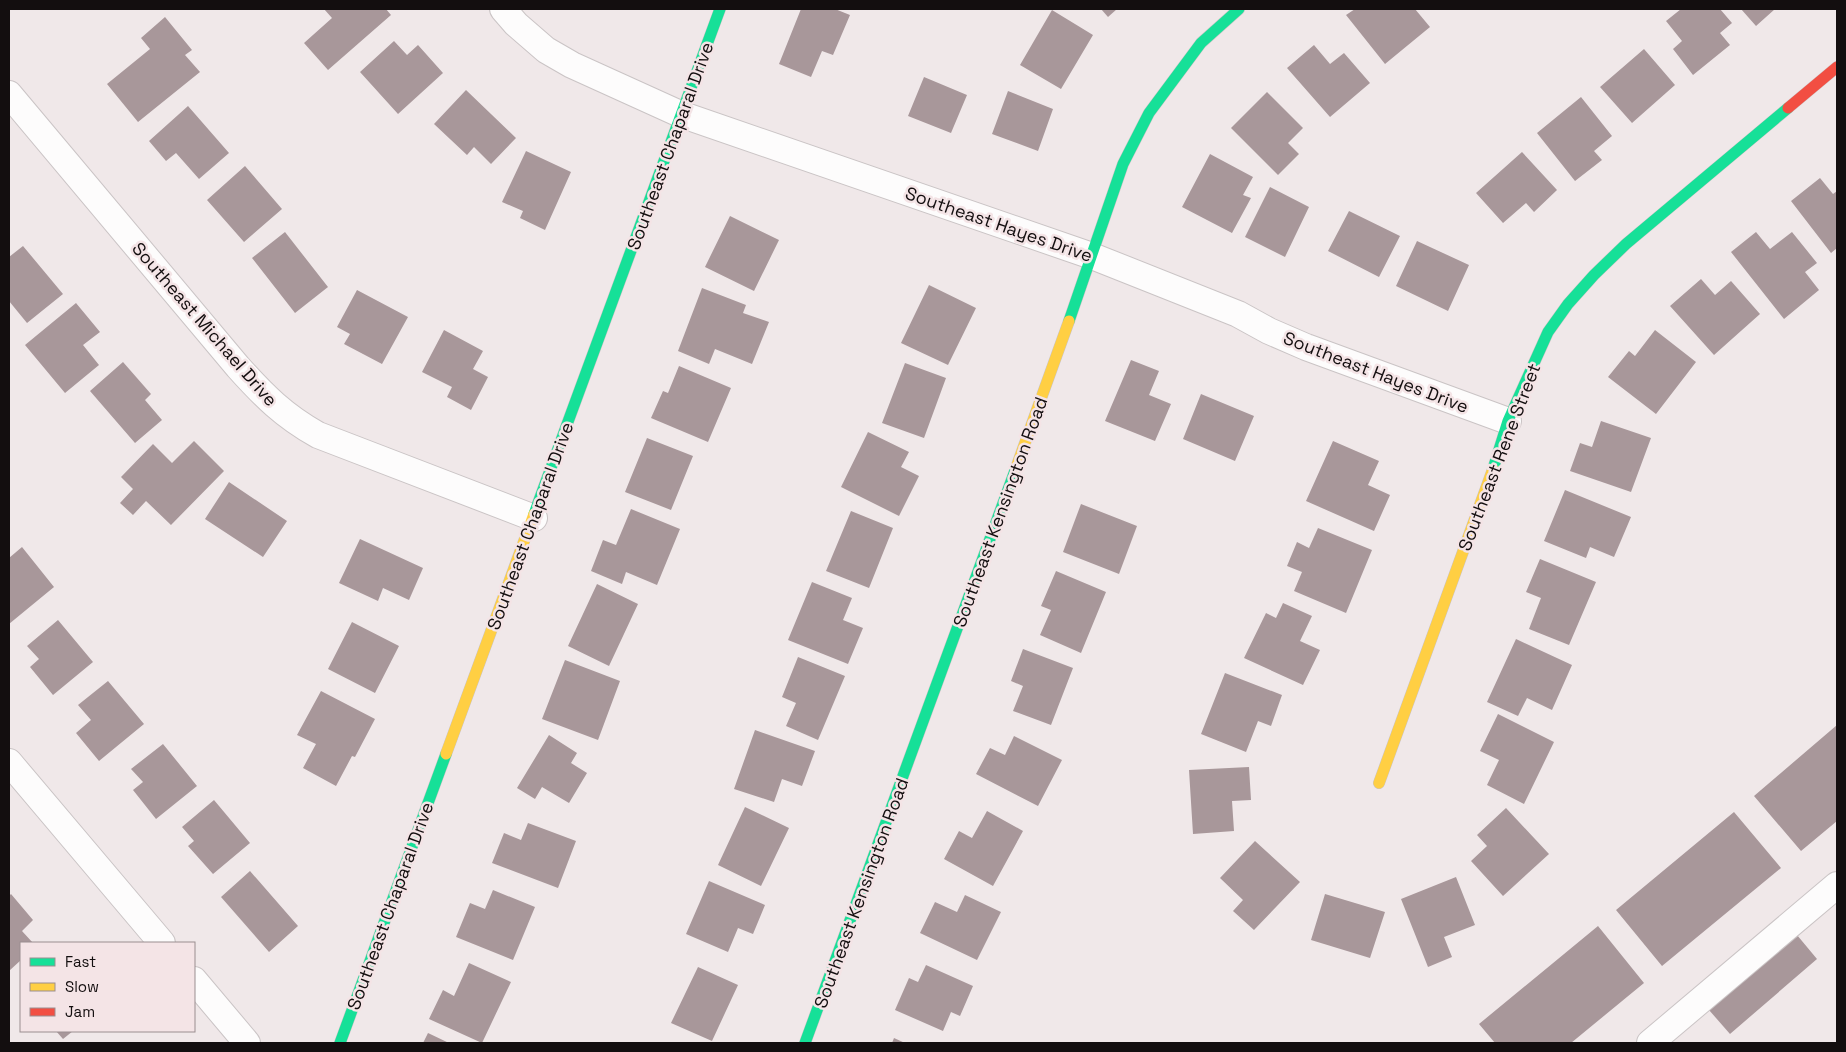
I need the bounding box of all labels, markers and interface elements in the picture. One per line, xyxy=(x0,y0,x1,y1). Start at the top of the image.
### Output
street label: Southeast Chaparal Drive xyxy=(622,39,718,253)
street label: Southeast Hayes Drive xyxy=(902,181,1096,267)
street label: Southeast Michael Drive xyxy=(127,237,283,411)
street label: Southeast Hayes Drive xyxy=(1280,326,1472,418)
street label: Southeast Rene Street xyxy=(1453,360,1545,554)
street label: Southeast Kensington Road xyxy=(948,394,1052,630)
street label: Southeast Chaparal Drive xyxy=(482,419,578,633)
street label: Southeast Kensington Road xyxy=(809,775,913,1011)
street label: Southeast Chaparal Drive xyxy=(342,799,438,1013)
legend xyxy=(20,942,195,1032)
text: Fast xyxy=(65,952,96,971)
text: Slow xyxy=(65,977,99,996)
text: Jam xyxy=(65,1002,95,1021)

